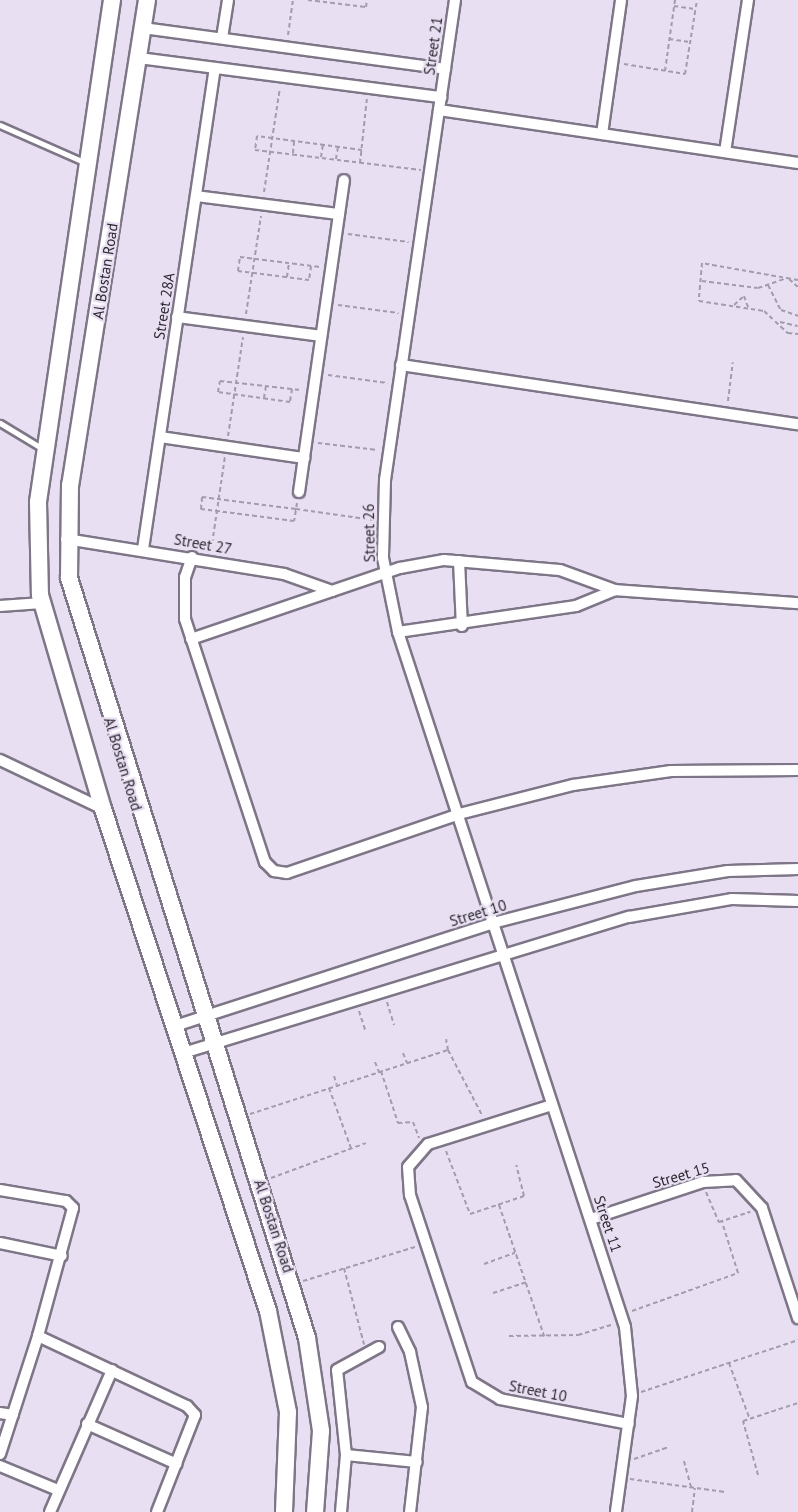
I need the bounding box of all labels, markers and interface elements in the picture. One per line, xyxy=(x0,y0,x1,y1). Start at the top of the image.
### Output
street label: Street 21 xyxy=(420,16,446,76)
street label: Al Bostan Road xyxy=(89,222,121,320)
street label: Street 28A xyxy=(150,271,178,341)
street label: Street 26 xyxy=(359,504,379,562)
street label: Street 27 xyxy=(173,530,233,558)
street label: Al Bostan Road xyxy=(100,715,146,813)
street label: Street 10 xyxy=(447,896,509,930)
street label: Street 15 xyxy=(650,1158,712,1192)
street label: Al Bostan Road xyxy=(250,1177,298,1275)
street label: Street 11 xyxy=(590,1193,626,1255)
street label: Street 10 xyxy=(507,1377,569,1405)

